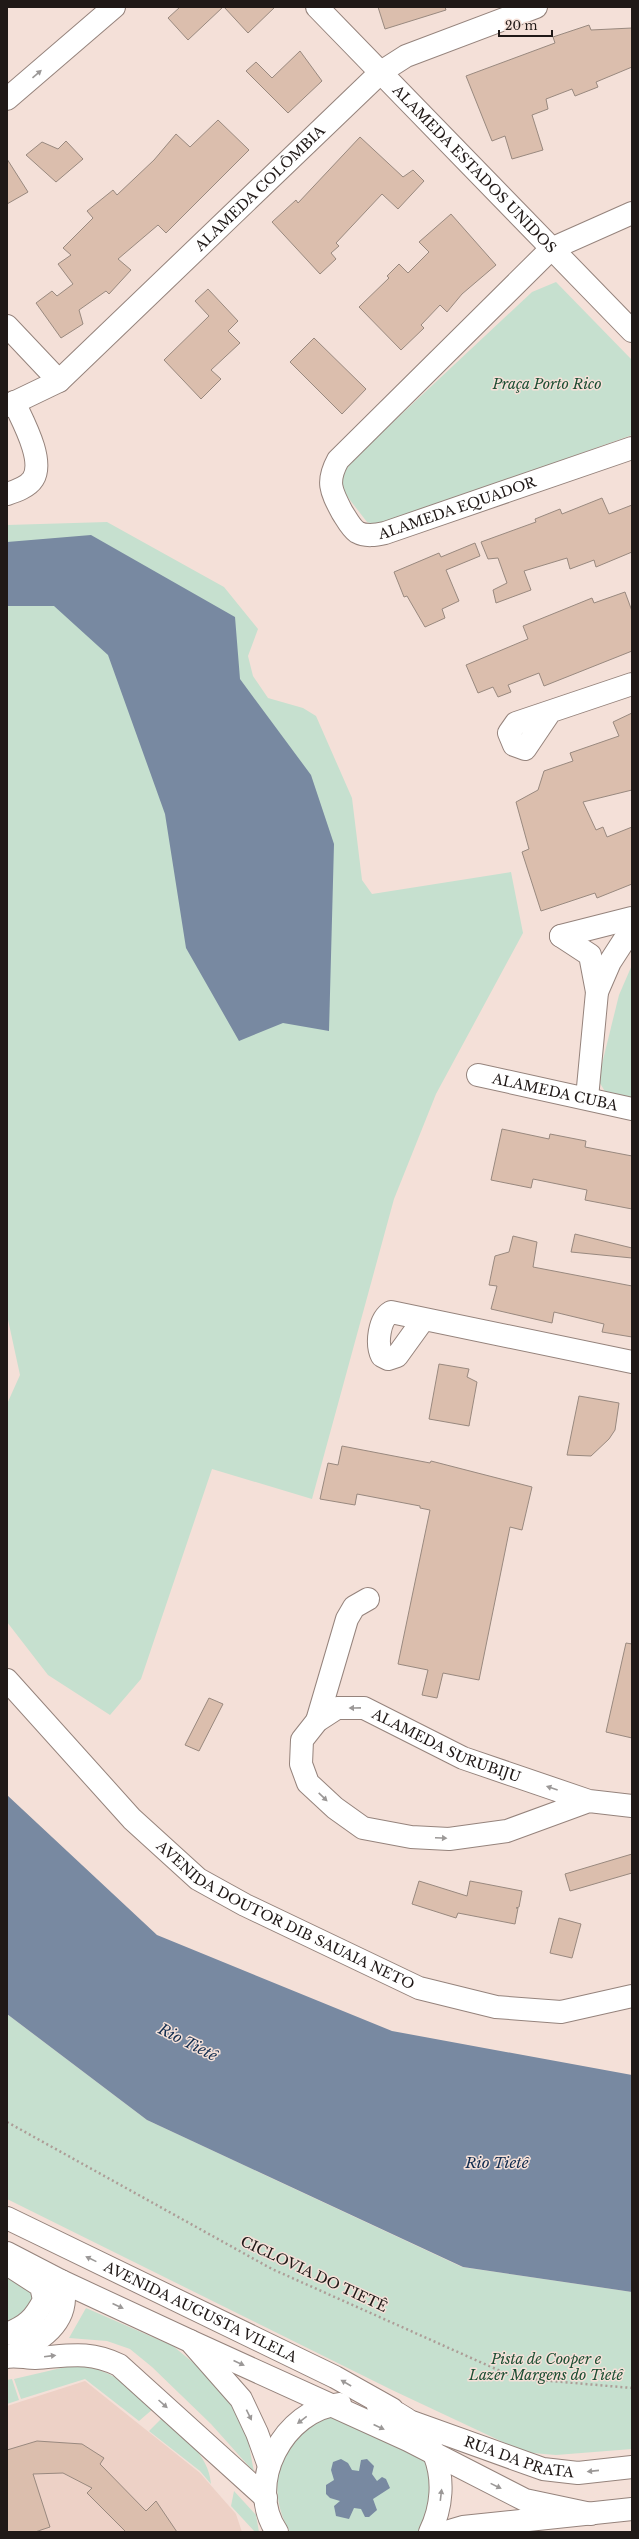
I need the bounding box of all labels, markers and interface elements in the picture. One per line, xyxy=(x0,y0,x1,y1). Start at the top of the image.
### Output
scale bar xyxy=(499,12,552,38)
text: 20 m xyxy=(505,18,537,33)
one-way arrow xyxy=(31,69,42,78)
street label: ALAMEDA ESTADOS UNIDOS xyxy=(388,80,560,257)
street label: ALAMEDA COLÔMBIA xyxy=(190,122,329,256)
park label: Praça Porto Rico xyxy=(491,375,602,393)
street label: ALAMEDA EQUADOR xyxy=(376,472,539,543)
street label: ALAMEDA CUBA xyxy=(490,1069,620,1115)
street label: ALAMEDA SURUBIJU xyxy=(368,1704,523,1786)
one-way arrow xyxy=(348,1705,361,1711)
one-way arrow xyxy=(546,1785,558,1791)
one-way arrow xyxy=(317,1792,328,1801)
one-way arrow xyxy=(435,1835,447,1842)
street label: AVENIDA DOUTOR DIB SAUAIA NETO xyxy=(152,1836,418,1994)
water label: Rio Tietê xyxy=(155,2019,222,2065)
water label: Rio Tietê xyxy=(464,2153,530,2172)
street label: CICLOVIA DO TIETÊ xyxy=(238,2231,391,2316)
one-way arrow xyxy=(85,2255,96,2262)
street label: AVENIDA AUGUSTA VILELA xyxy=(100,2257,300,2366)
one-way arrow xyxy=(112,2303,123,2309)
park label: Pista de Cooper e Lazer Margens do Tietê xyxy=(468,2350,625,2384)
one-way arrow xyxy=(44,2353,56,2360)
one-way arrow xyxy=(233,2360,244,2366)
one-way arrow xyxy=(340,2380,352,2387)
one-way arrow xyxy=(158,2399,168,2409)
one-way arrow xyxy=(246,2410,252,2421)
one-way arrow xyxy=(297,2415,308,2424)
one-way arrow xyxy=(374,2424,385,2430)
street label: RUA DA PRATA xyxy=(462,2432,575,2481)
one-way arrow xyxy=(587,2468,599,2475)
one-way arrow xyxy=(490,2482,501,2489)
one-way arrow xyxy=(438,2489,444,2501)

